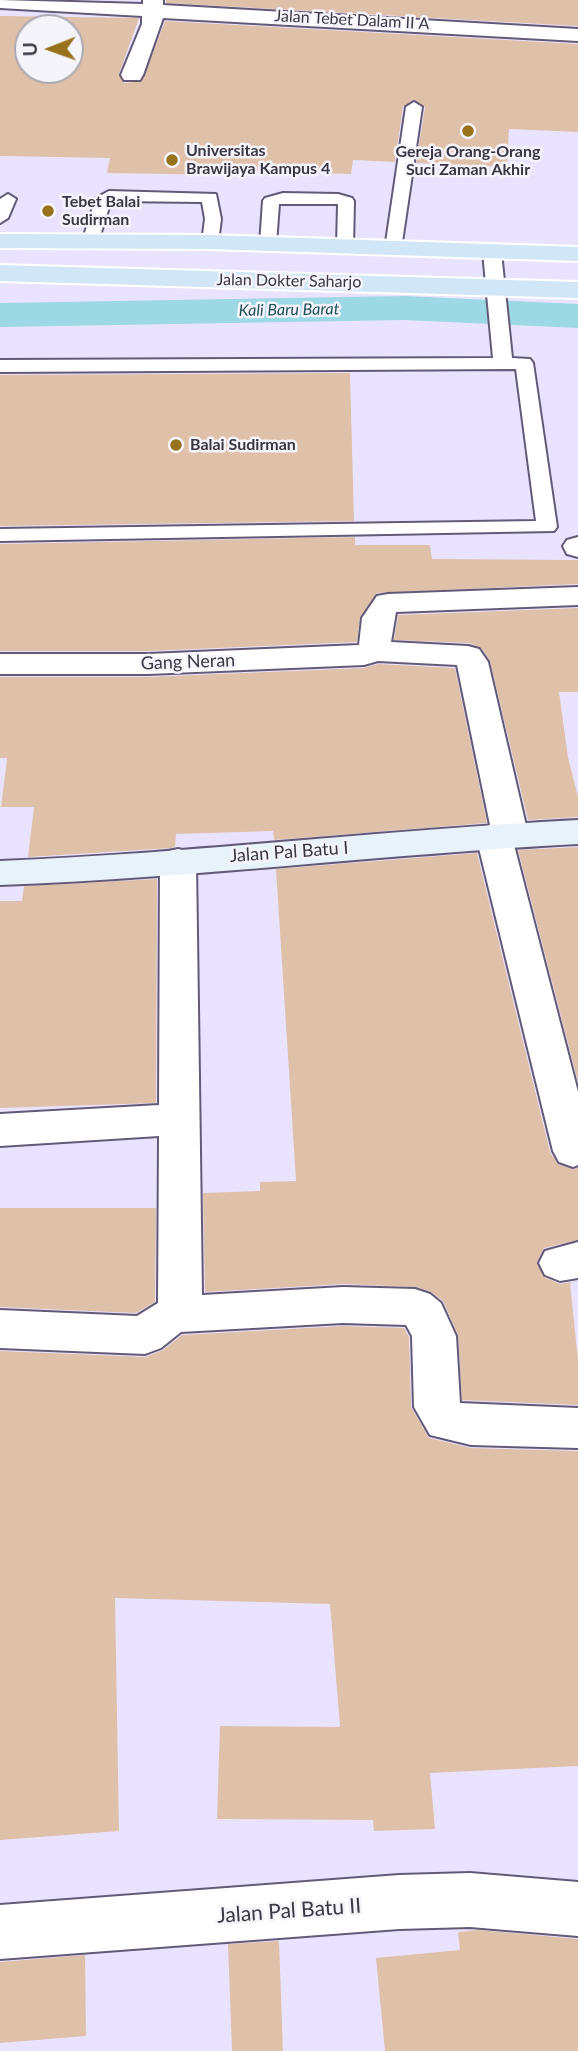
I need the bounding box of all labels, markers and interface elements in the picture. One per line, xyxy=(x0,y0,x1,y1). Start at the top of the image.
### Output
street label: Jalan Tebet Dalam II A xyxy=(274,6,430,34)
north arrow xyxy=(14,14,84,84)
text: U xyxy=(18,42,41,57)
marker: Gereja Orang-Orang Suci Zaman Akhir xyxy=(460,123,476,139)
place label: Universitas Brawijaya Kampus 4 xyxy=(186,141,330,179)
place label: Gereja Orang-Orang Suci Zaman Akhir xyxy=(396,142,540,180)
marker: Universitas Brawijaya Kampus 4 xyxy=(164,152,180,168)
place label: Tebet Balai Sudirman xyxy=(62,192,140,230)
marker: Tebet Balai Sudirman xyxy=(40,203,56,219)
street label: Jalan Dokter Saharjo xyxy=(217,270,361,292)
water label: Kali Baru Barat xyxy=(239,300,339,320)
place label: Balai Sudirman xyxy=(190,435,296,455)
marker: Balai Sudirman xyxy=(168,437,184,453)
street label: Gang Neran xyxy=(140,650,236,674)
street label: Jalan Pal Batu I xyxy=(229,837,349,867)
street label: Jalan Pal Batu II xyxy=(216,1893,362,1929)

